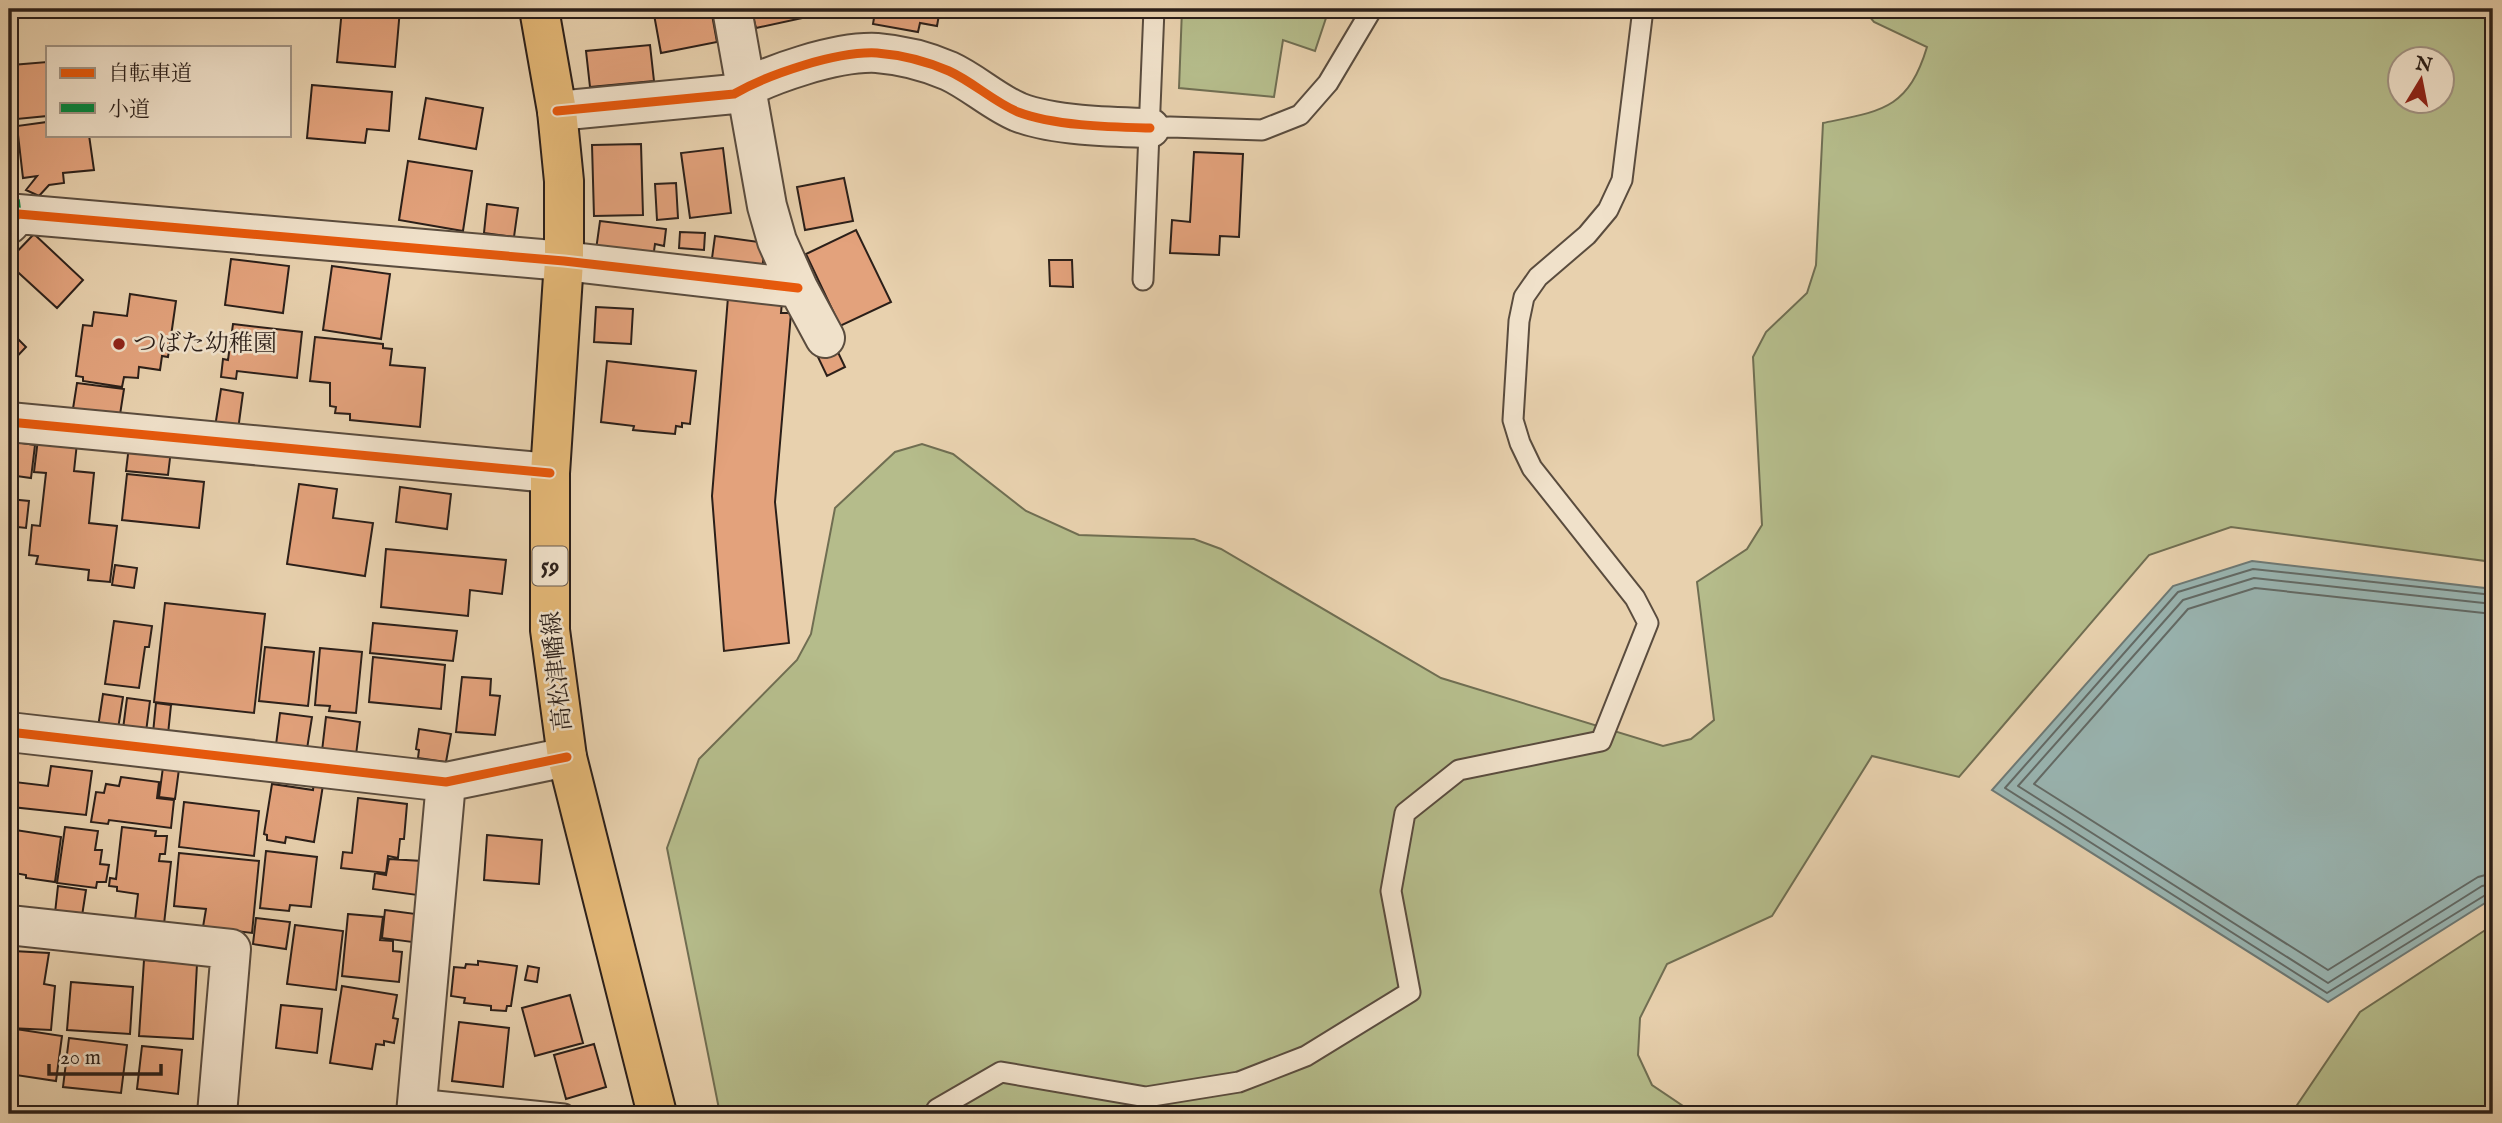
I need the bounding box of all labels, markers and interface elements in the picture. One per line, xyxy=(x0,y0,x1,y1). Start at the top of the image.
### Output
legend xyxy=(46,46,290,136)
north arrow xyxy=(2386,46,2456,116)
text: N xyxy=(2412,52,2434,79)
text: 自転車道 xyxy=(108,61,192,88)
text: 小道 xyxy=(108,97,150,124)
place label: つばた幼稚園 xyxy=(133,329,277,360)
marker: つばた幼稚園 xyxy=(111,336,127,352)
road number: 59 xyxy=(532,546,568,586)
street label: 高松津幡線 xyxy=(536,610,580,732)
scale bar xyxy=(49,1032,161,1076)
text: 20 m xyxy=(60,1045,101,1072)

